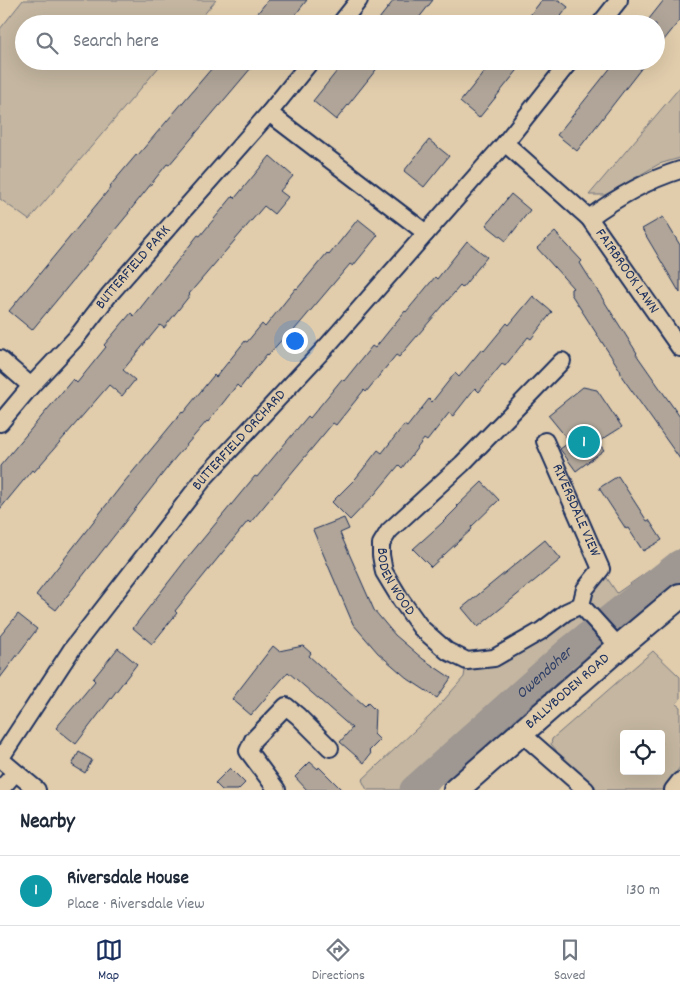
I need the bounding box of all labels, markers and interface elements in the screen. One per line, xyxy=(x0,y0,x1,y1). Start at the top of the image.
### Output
search box xyxy=(15,15,665,70)
icon: search xyxy=(33,29,61,57)
text: Search here xyxy=(73,29,159,56)
street label: BUTTERFIELD PARK xyxy=(91,221,176,314)
street label: FAIRBROOK LAWN xyxy=(589,225,664,319)
your location xyxy=(282,328,308,354)
street label: BUTTERFIELD ORCHARD xyxy=(187,385,292,496)
pin: 1 xyxy=(568,423,600,461)
street label: RIVERSDALE VIEW xyxy=(545,461,606,561)
street label: BODEN WOOD xyxy=(370,548,420,621)
water label: Owendoher xyxy=(511,640,579,705)
street label: BALLYBODEN ROAD xyxy=(521,648,615,735)
map controls xyxy=(620,730,665,775)
button: locate xyxy=(620,730,665,775)
text: Nearby xyxy=(20,808,75,838)
text: Riversdale House xyxy=(67,866,189,893)
text: 1 xyxy=(34,879,38,902)
text: 130 m xyxy=(626,879,660,902)
text: Place · Riversdale View xyxy=(67,893,205,916)
tab: Map xyxy=(95,936,123,986)
tab: Directions xyxy=(312,936,365,986)
tab: Saved xyxy=(554,936,585,986)

